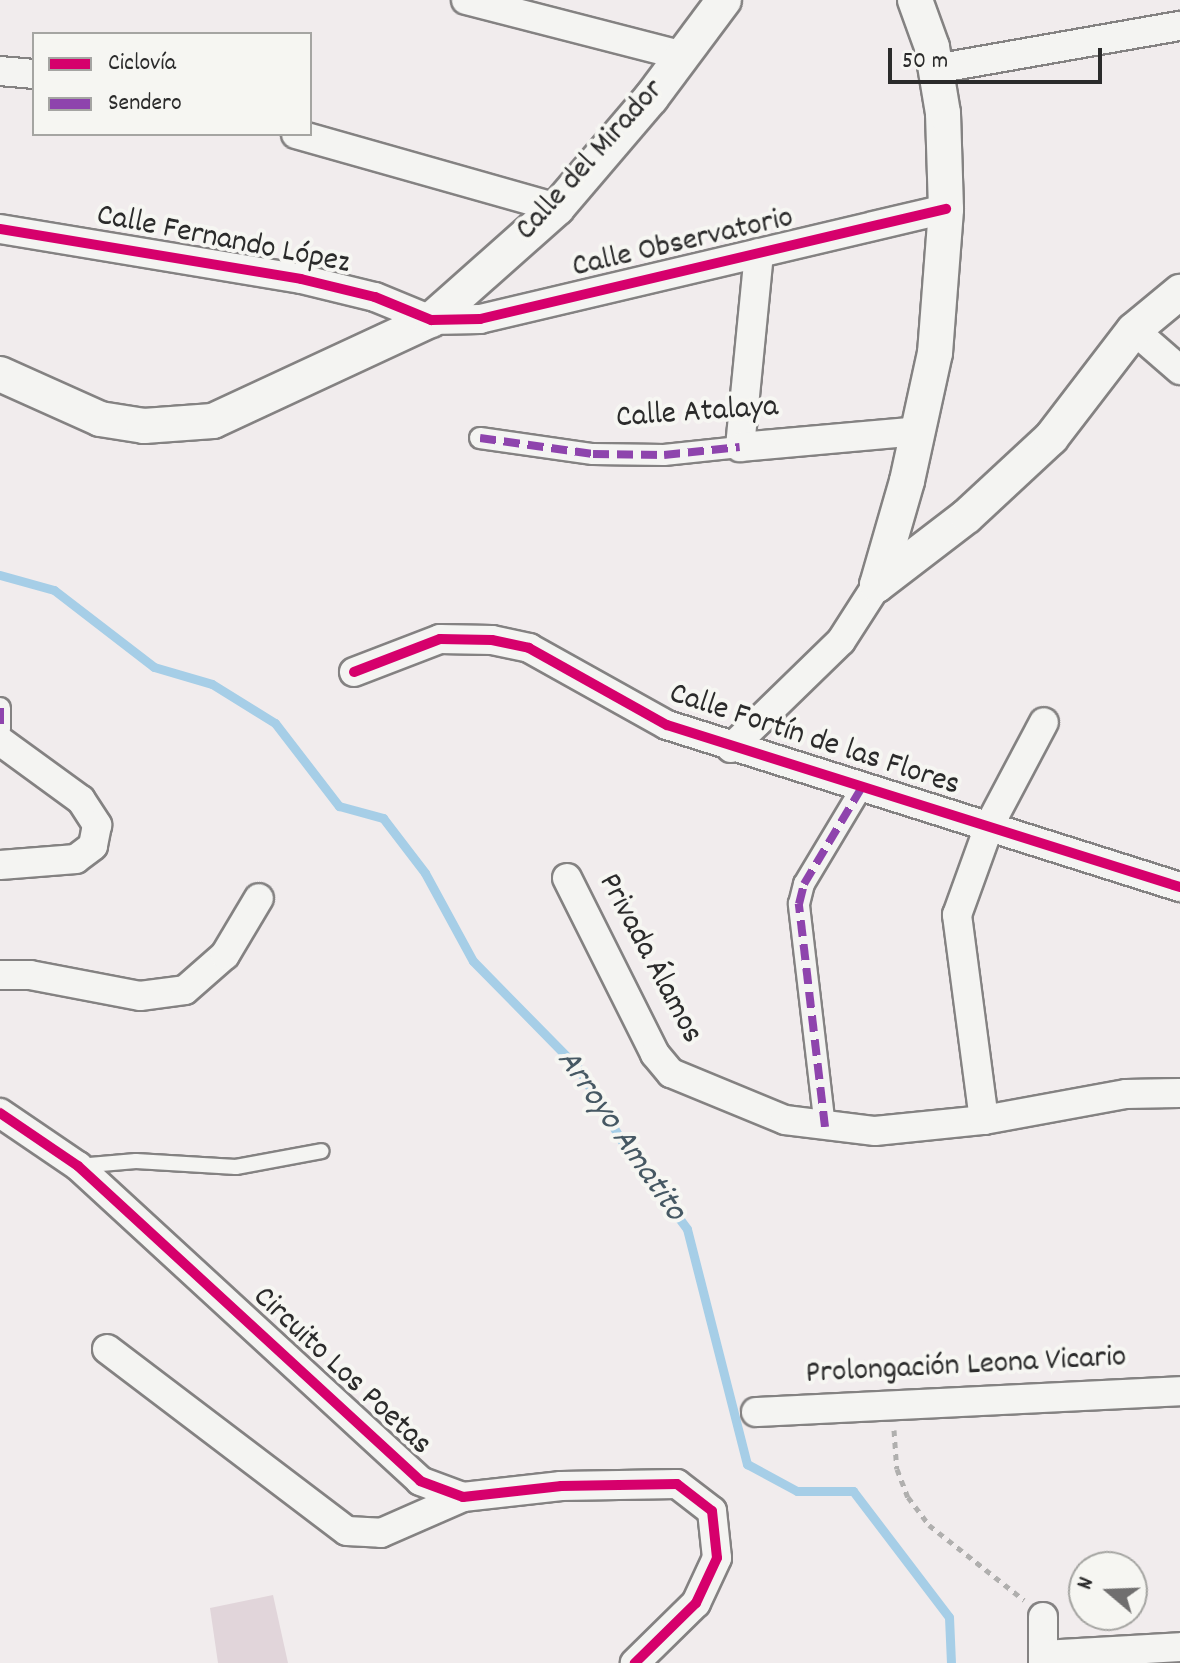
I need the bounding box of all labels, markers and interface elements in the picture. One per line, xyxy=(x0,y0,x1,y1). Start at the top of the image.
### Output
legend xyxy=(32,32,312,136)
scale bar xyxy=(892,32,1106,82)
text: 50 m xyxy=(902,45,948,79)
text: Ciclovía xyxy=(108,47,176,81)
street label: Calle del Mirador xyxy=(508,72,674,250)
text: Sendero xyxy=(108,87,182,121)
street label: Calle Fernando López xyxy=(93,198,353,284)
street label: Calle Observatorio xyxy=(569,200,797,288)
street label: Calle Atalaya xyxy=(615,389,779,439)
street label: Calle Fortín de las Flores xyxy=(664,676,964,806)
street label: Privada Álamos xyxy=(588,868,710,1050)
water label: Arroyo Amatito xyxy=(546,1042,694,1230)
street label: Circuito Los Poetas xyxy=(244,1279,438,1465)
street label: Prolongación Leona Vicario xyxy=(805,1339,1127,1395)
north arrow xyxy=(1068,1551,1148,1631)
text: N xyxy=(1070,1573,1103,1594)

